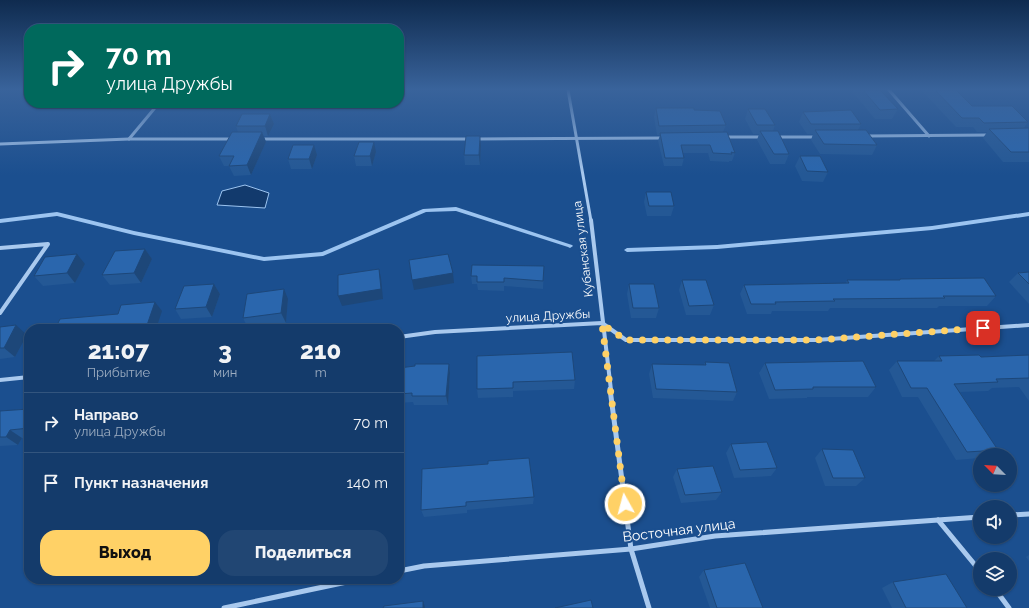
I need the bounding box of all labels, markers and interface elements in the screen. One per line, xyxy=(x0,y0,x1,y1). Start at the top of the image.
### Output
text: 70 m xyxy=(106,39,172,72)
icon: right xyxy=(40,40,92,92)
text: улица Дружбы xyxy=(106,73,233,94)
street label: Кубанская улица xyxy=(570,200,596,298)
street label: улица Дружбы xyxy=(505,307,591,325)
pin xyxy=(966,311,1000,345)
icon: arrive xyxy=(972,317,994,339)
text: 21:07 xyxy=(88,336,149,365)
text: 3 xyxy=(218,336,232,365)
text: 210 xyxy=(300,336,341,365)
text: Прибытие xyxy=(87,365,150,380)
text: мин xyxy=(213,365,237,380)
text: m xyxy=(315,365,327,380)
text: Направо xyxy=(74,406,138,424)
icon: right xyxy=(40,412,62,434)
text: 70 m xyxy=(353,414,388,432)
text: улица Дружбы xyxy=(74,424,166,439)
north arrow xyxy=(973,448,1017,492)
map controls xyxy=(973,448,1017,596)
icon: arrive xyxy=(40,472,62,494)
text: Пункт назначения xyxy=(74,474,208,492)
text: 140 m xyxy=(347,474,388,492)
position arrow xyxy=(604,483,646,525)
button: sound xyxy=(973,500,1017,544)
street label: Восточная улица xyxy=(622,515,736,545)
button: Выход xyxy=(40,530,210,576)
button: Поделиться xyxy=(218,530,388,576)
button: layers xyxy=(973,552,1017,596)

